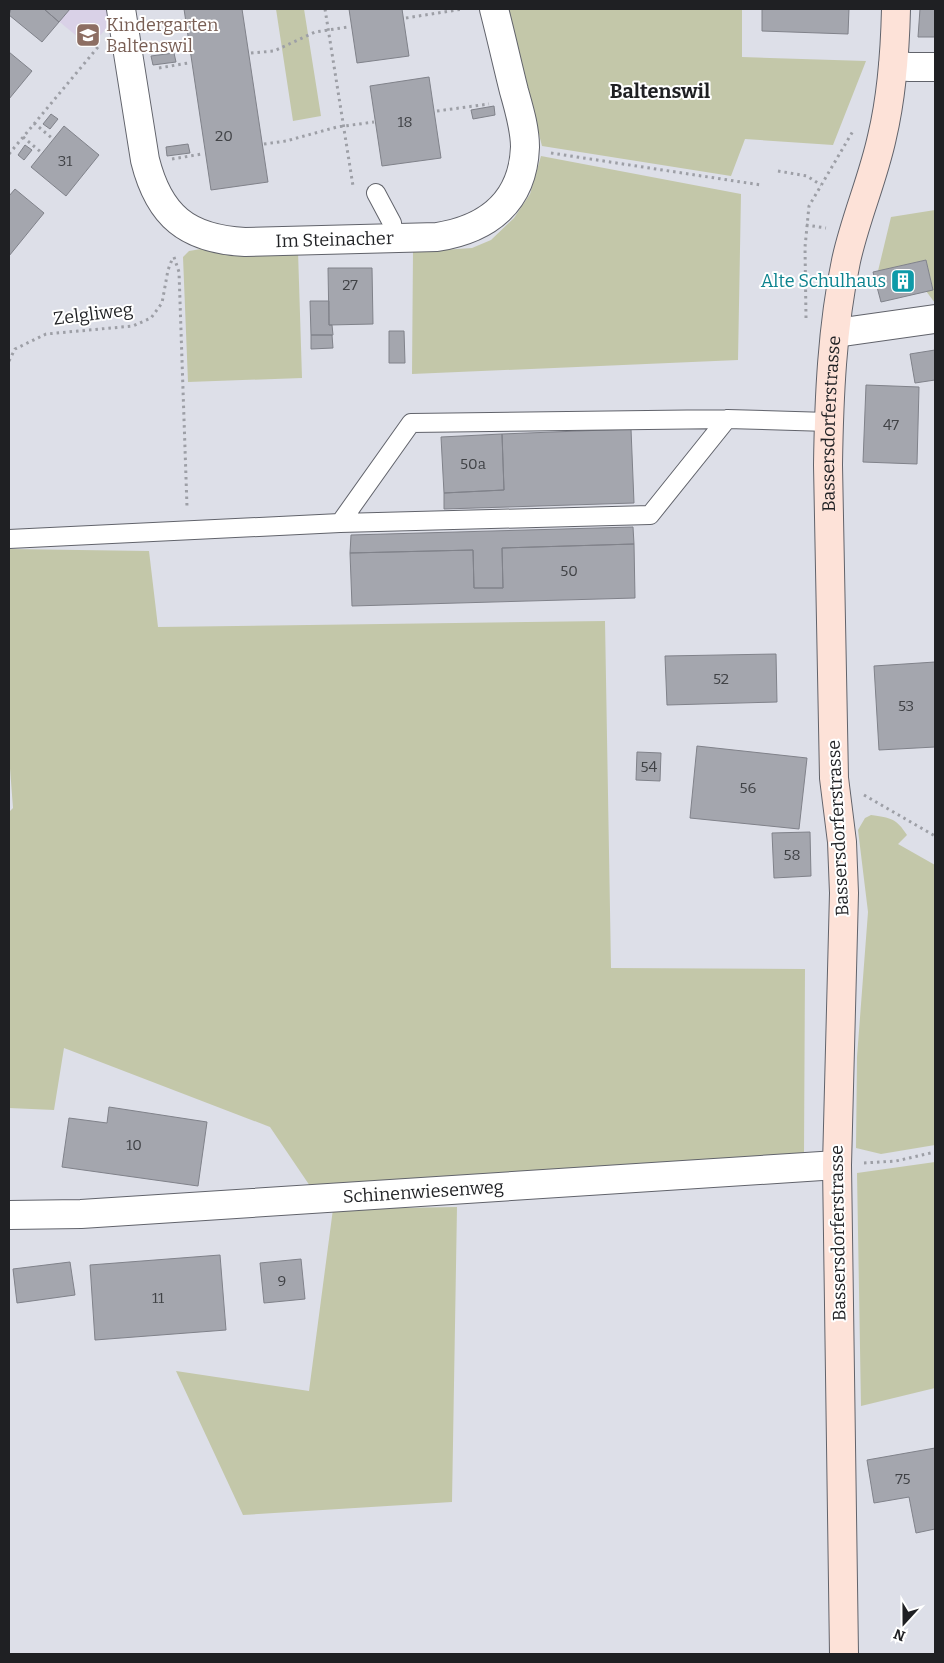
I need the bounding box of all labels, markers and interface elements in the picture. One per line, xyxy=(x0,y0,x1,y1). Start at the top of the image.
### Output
place label: Kindergarten Baltenswil xyxy=(106,14,219,57)
school or university icon: Kindergarten Baltenswil xyxy=(75,22,101,48)
district label: Baltenswil xyxy=(610,79,710,103)
house number: 18 xyxy=(397,113,413,131)
house number: 20 xyxy=(215,127,233,145)
house number: 31 xyxy=(58,152,72,170)
street label: Im Steinacher xyxy=(275,227,394,252)
building icon: Alte Schulhaus xyxy=(890,268,916,294)
place label: Alte Schulhaus xyxy=(761,270,886,292)
house number: 27 xyxy=(342,276,358,294)
street label: Zelgliweg xyxy=(52,298,134,330)
street label: Bassersdorferstrasse xyxy=(817,335,845,512)
house number: 47 xyxy=(883,416,900,434)
house number: 50a xyxy=(460,455,486,473)
house number: 50 xyxy=(560,562,578,580)
house number: 52 xyxy=(713,670,729,688)
house number: 53 xyxy=(898,697,914,715)
street label: Bassersdorferstrasse xyxy=(822,739,854,917)
house number: 54 xyxy=(641,758,658,776)
house number: 56 xyxy=(740,779,757,797)
house number: 58 xyxy=(783,846,801,864)
house number: 10 xyxy=(126,1136,142,1154)
street label: Bassersdorferstrasse xyxy=(825,1145,851,1321)
street label: Schinenwiesenweg xyxy=(342,1176,504,1208)
house number: 9 xyxy=(278,1272,286,1290)
house number: 11 xyxy=(152,1289,164,1307)
house number: 75 xyxy=(895,1470,911,1488)
north arrow xyxy=(879,1598,929,1648)
text: N xyxy=(891,1625,908,1645)

